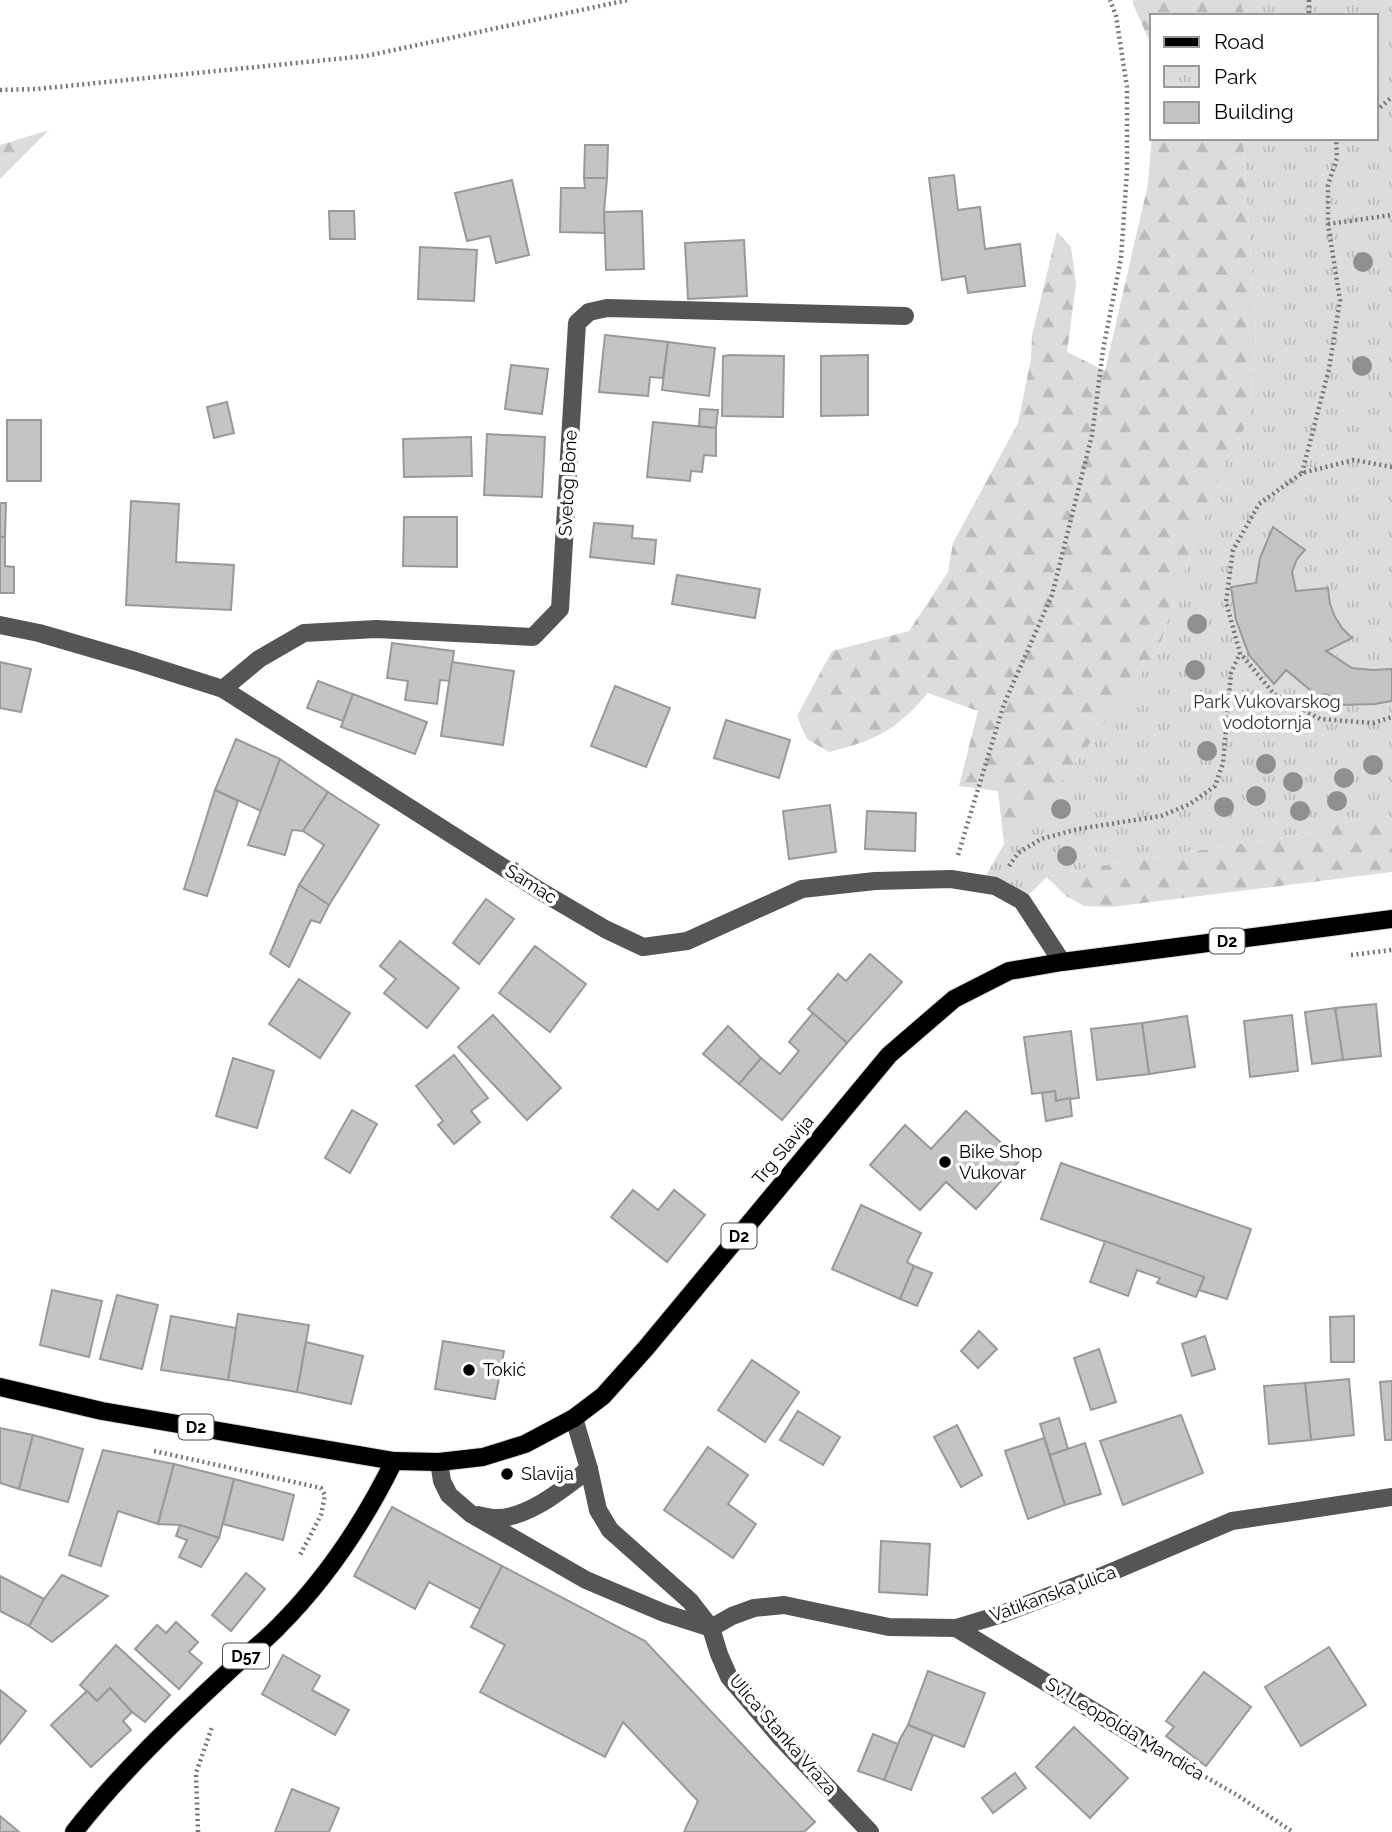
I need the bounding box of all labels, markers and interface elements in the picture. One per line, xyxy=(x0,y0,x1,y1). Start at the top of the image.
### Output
legend xyxy=(1150,14,1378,140)
text: Road xyxy=(1214,29,1264,54)
text: Park xyxy=(1214,64,1257,89)
text: Building xyxy=(1214,99,1294,124)
street label: Svetog Bone xyxy=(554,429,581,537)
park label: Park Vukovarskog vodotornja xyxy=(1193,691,1341,733)
street label: Šamac xyxy=(502,859,562,908)
road number: D2 xyxy=(1210,928,1244,953)
street label: Trg Slavija xyxy=(748,1111,818,1189)
place label: Bike Shop Vukovar xyxy=(959,1141,1042,1183)
marker: Bike Shop Vukovar xyxy=(937,1154,953,1170)
road number: D2 xyxy=(722,1224,756,1248)
place label: Tokić xyxy=(483,1359,526,1380)
marker: Tokić xyxy=(461,1362,477,1378)
road number: D2 xyxy=(178,1414,214,1440)
place label: Slavija xyxy=(521,1463,574,1484)
marker: Slavija xyxy=(499,1466,515,1482)
street label: Vatikanska ulica xyxy=(987,1561,1119,1626)
road number: D57 xyxy=(223,1644,269,1668)
street label: Ulica Stanka Vraza xyxy=(725,1670,842,1799)
street label: Sv. Leopolda Mandića xyxy=(1042,1673,1209,1784)

